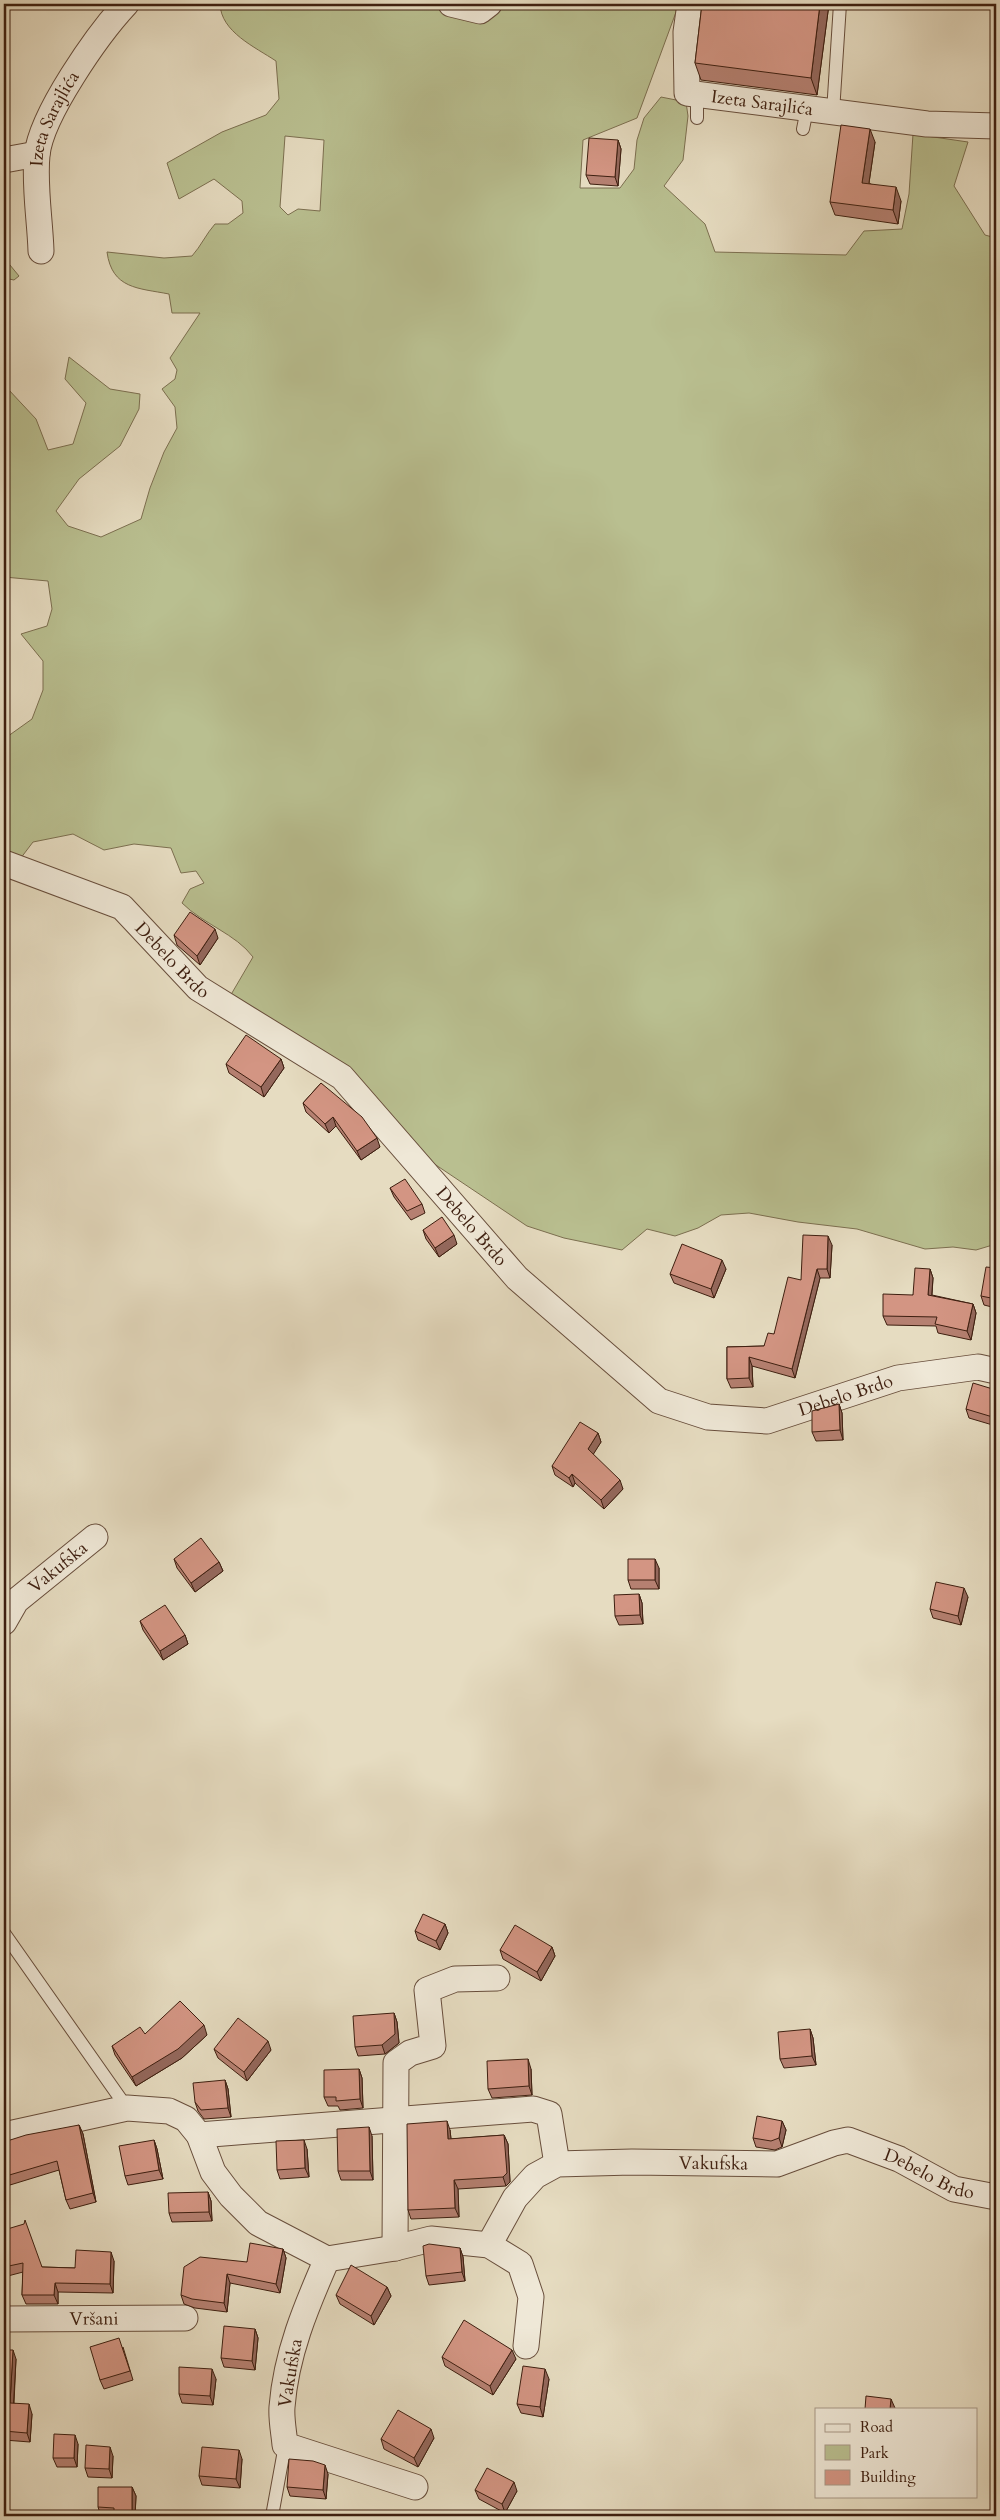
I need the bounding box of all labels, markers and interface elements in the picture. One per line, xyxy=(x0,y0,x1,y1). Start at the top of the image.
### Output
street label: Izeta Sarajlića xyxy=(24,66,86,167)
street label: Izeta Sarajlića xyxy=(710,84,815,122)
street label: Debelo Brdo xyxy=(129,916,214,1005)
street label: Debelo Brdo xyxy=(430,1181,513,1272)
street label: Debelo Brdo xyxy=(795,1368,896,1423)
street label: Vakufska xyxy=(23,1536,93,1599)
street label: Debelo Brdo xyxy=(880,2143,976,2206)
street label: Vakufska xyxy=(679,2151,749,2177)
street label: Vršani xyxy=(69,2306,119,2332)
street label: Vakufska xyxy=(272,2337,309,2409)
legend xyxy=(815,2408,978,2498)
text: Road xyxy=(860,2417,893,2437)
text: Park xyxy=(860,2443,889,2463)
text: Building xyxy=(860,2467,916,2487)

